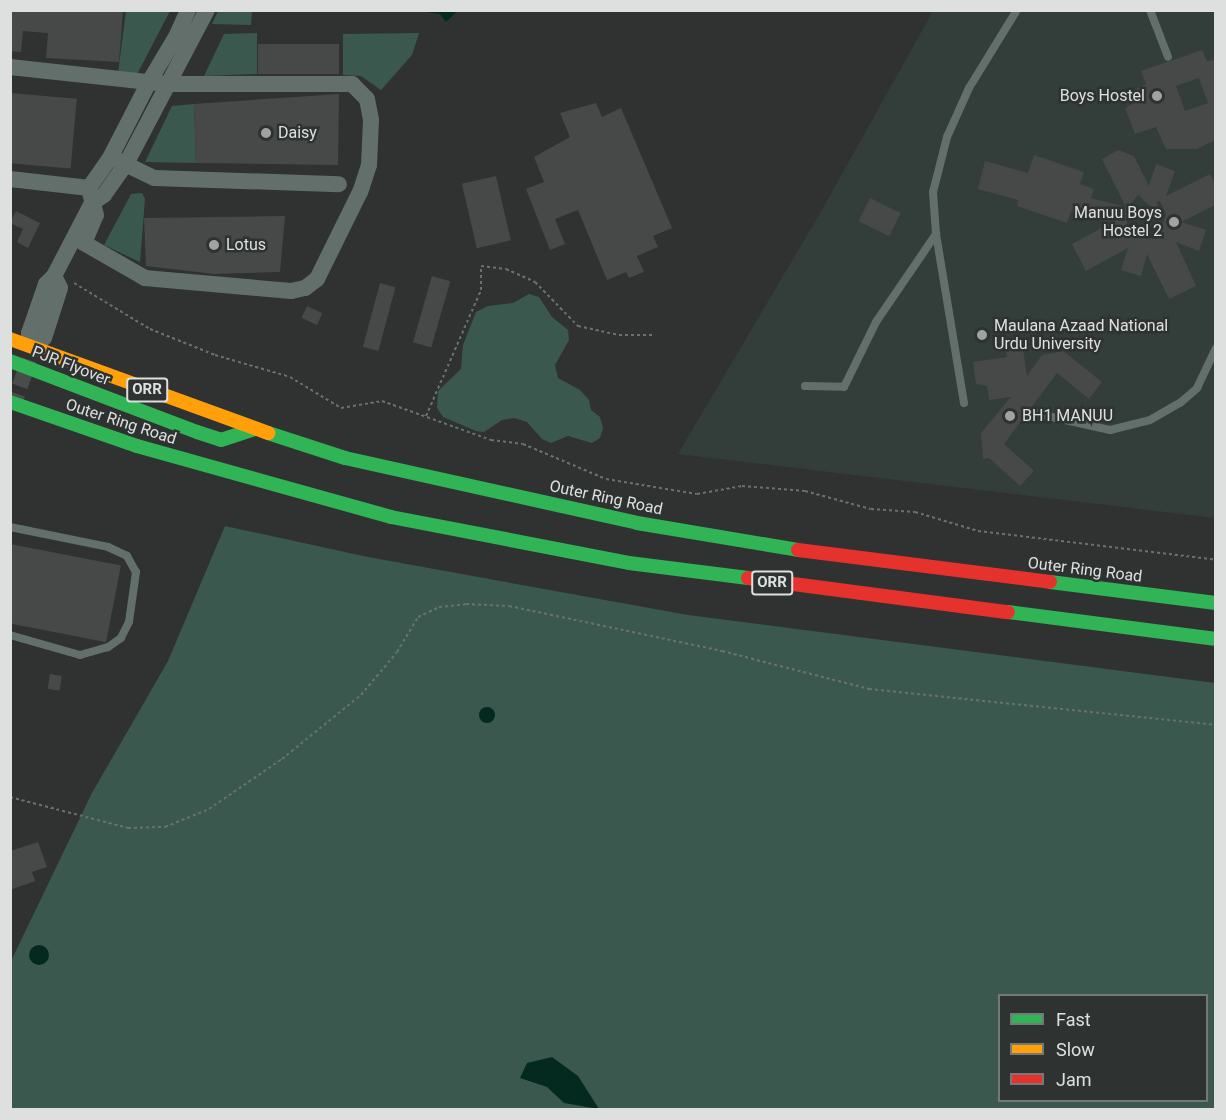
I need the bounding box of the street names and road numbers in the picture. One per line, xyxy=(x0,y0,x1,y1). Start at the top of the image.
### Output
street label: PJR Flyover xyxy=(29,342,113,390)
road number: ORR xyxy=(126,378,168,402)
street label: Outer Ring Road xyxy=(63,395,179,449)
street label: Outer Ring Road xyxy=(548,477,664,519)
street label: Outer Ring Road xyxy=(1027,553,1143,587)
road number: ORR xyxy=(751,571,793,595)

